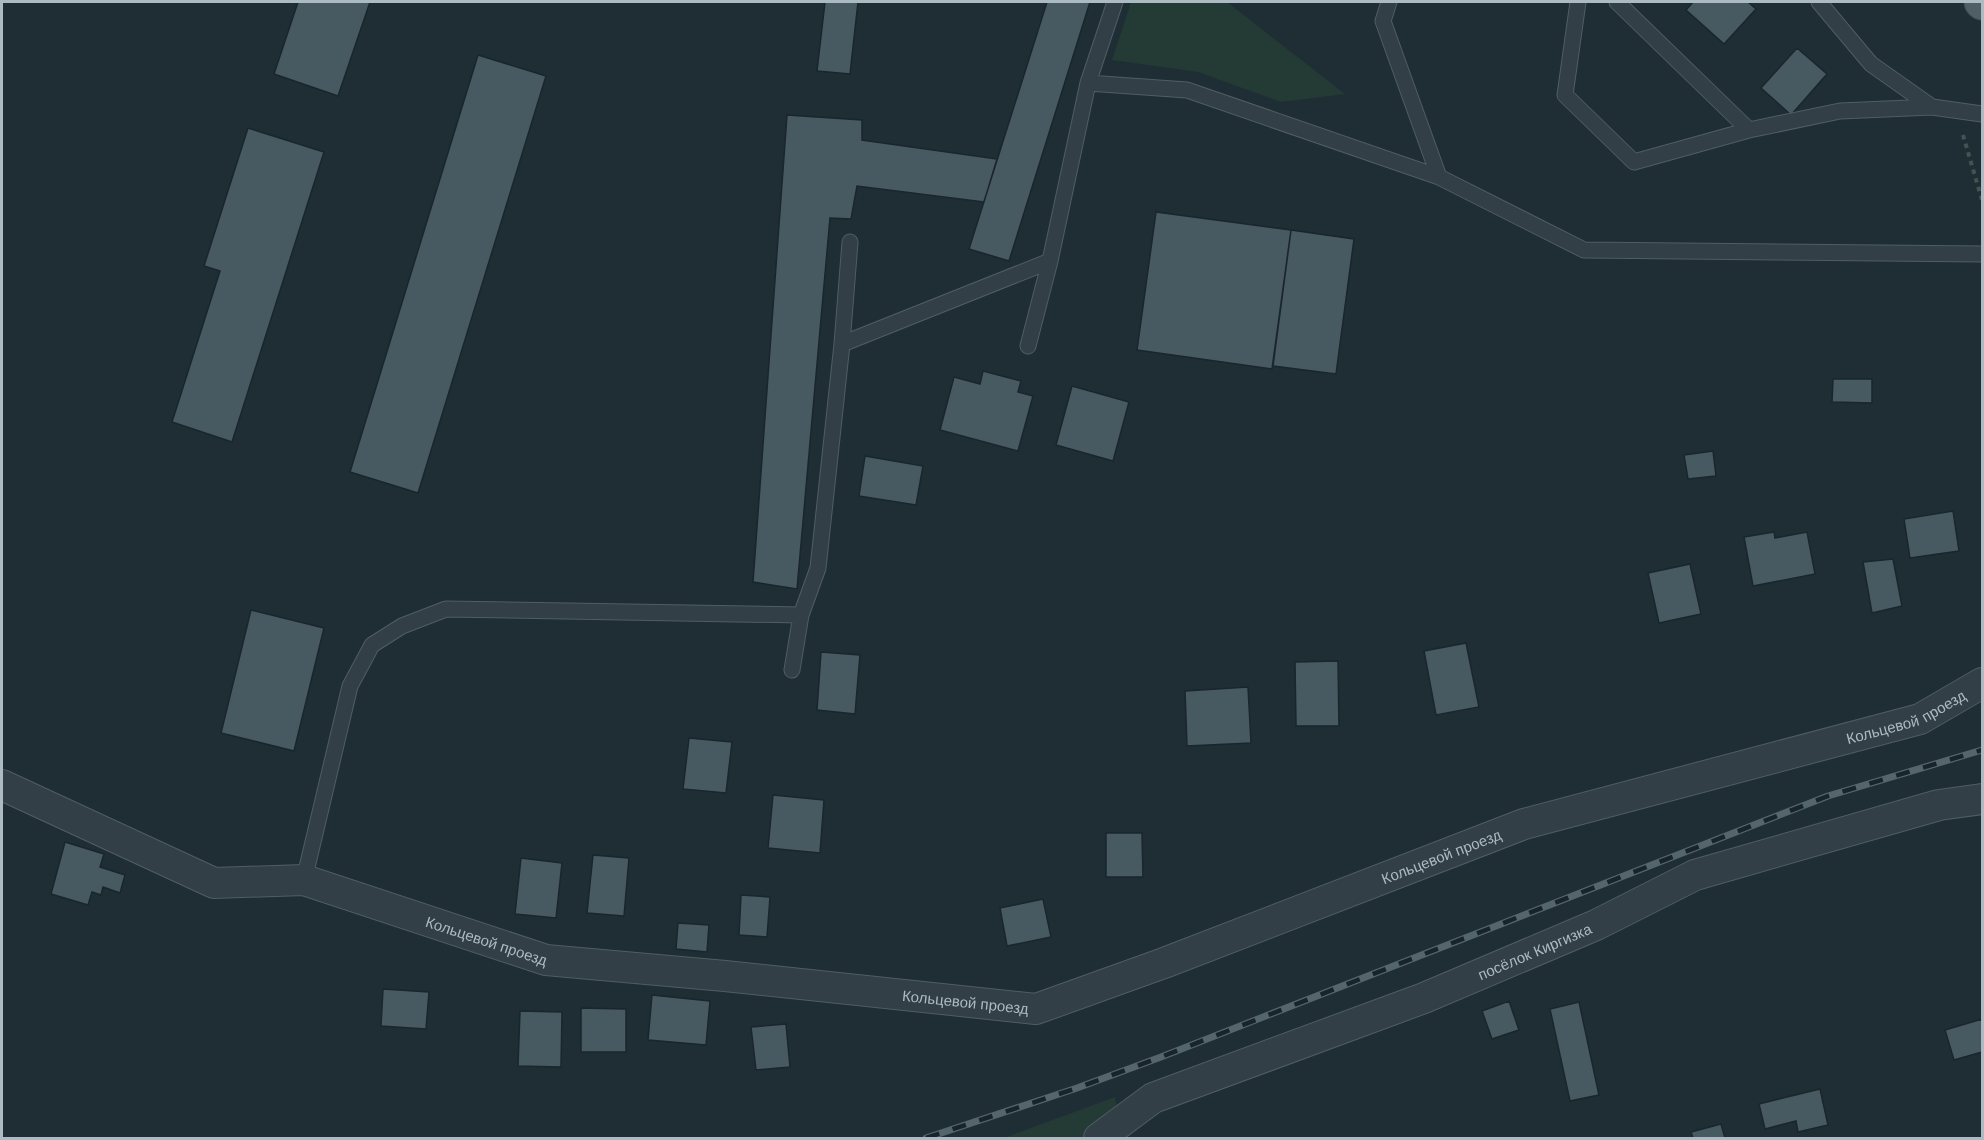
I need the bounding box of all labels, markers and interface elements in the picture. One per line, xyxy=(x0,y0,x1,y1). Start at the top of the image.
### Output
street label: Кольцевой проезд xyxy=(1844,686,1969,747)
street label: Кольцевой проезд xyxy=(1379,825,1504,887)
street label: Кольцевой проезд xyxy=(424,912,550,968)
street label: посёлок Киргизка xyxy=(1475,919,1594,983)
street label: Кольцевой проезд xyxy=(901,986,1030,1017)

